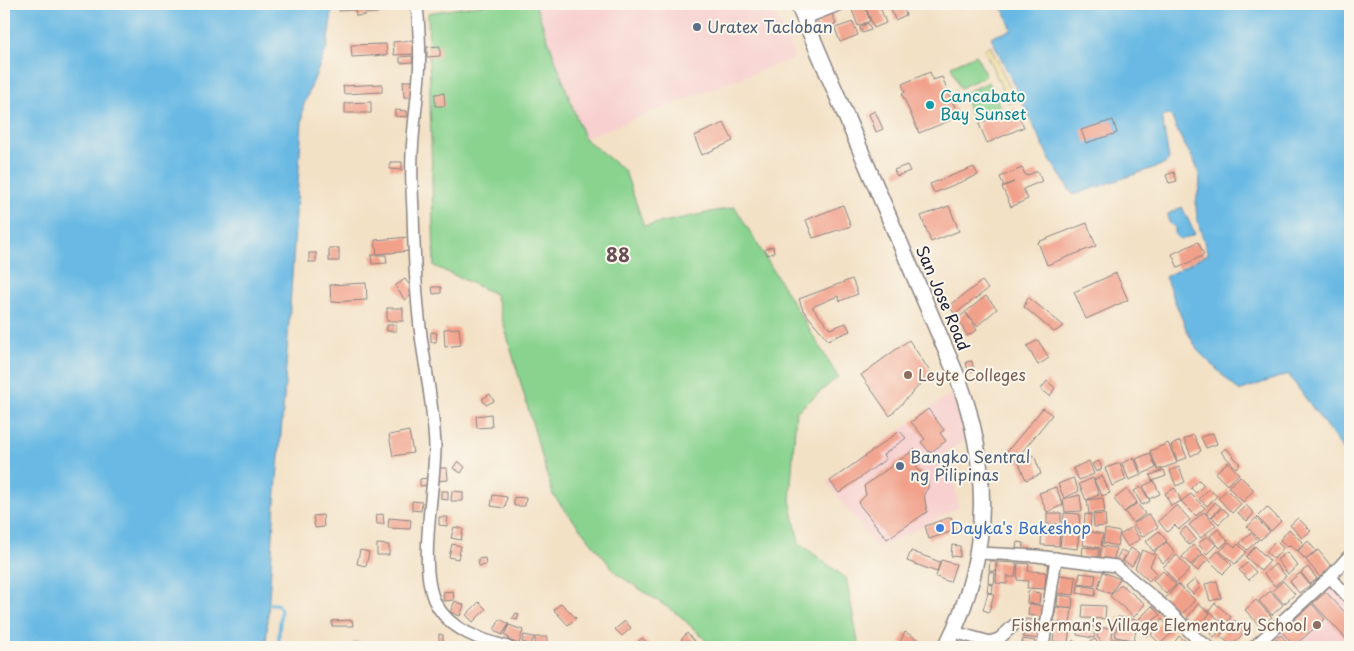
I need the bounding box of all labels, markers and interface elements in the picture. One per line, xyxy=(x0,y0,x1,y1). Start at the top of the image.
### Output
place label: Uratex Tacloban xyxy=(707,14,833,38)
marker: Uratex Tacloban xyxy=(691,21,703,33)
place label: Cancabato Bay Sunset xyxy=(940,83,1027,125)
marker: Cancabato Bay Sunset xyxy=(924,99,936,111)
district label: 88 xyxy=(606,240,630,268)
street label: San Jose Road xyxy=(911,241,977,354)
place label: Leyte Colleges xyxy=(918,362,1026,386)
marker: Leyte Colleges xyxy=(902,369,914,381)
place label: Bangko Sentral ng Pilipinas xyxy=(910,444,1030,486)
marker: Bangko Sentral ng Pilipinas xyxy=(894,460,906,472)
place label: Dayka's Bakeshop xyxy=(950,515,1091,539)
marker: Dayka's Bakeshop xyxy=(934,522,946,534)
place label: Fisherman's Village Elementary School xyxy=(1011,612,1307,636)
marker: Fisherman's Village Elementary School xyxy=(1311,619,1323,631)

